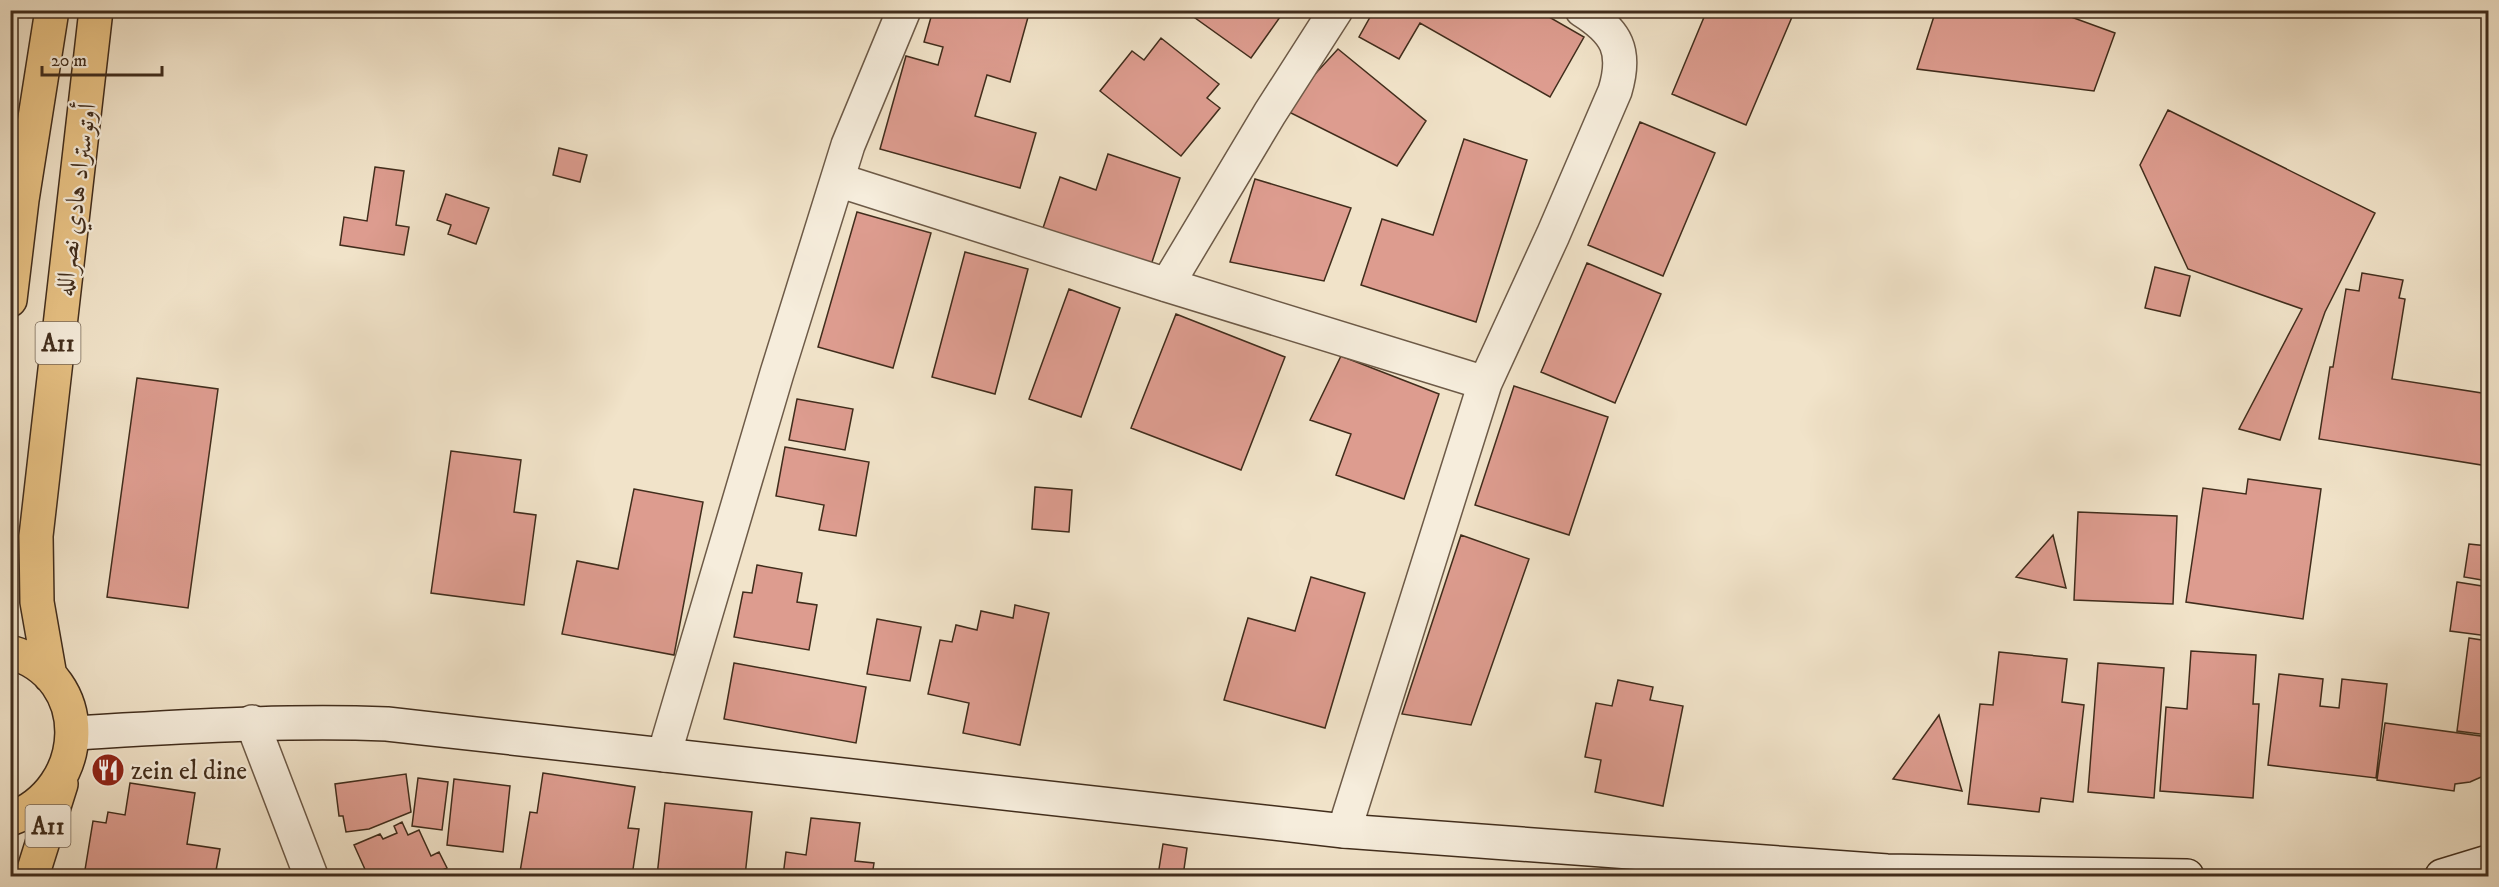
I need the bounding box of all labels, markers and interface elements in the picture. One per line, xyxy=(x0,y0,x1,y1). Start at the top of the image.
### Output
scale bar xyxy=(42,39,162,77)
text: 20 m xyxy=(51,50,87,72)
street label: أوتوستراد هادي نصرالله xyxy=(46,101,108,299)
road number: A11 xyxy=(36,322,80,364)
restaurant icon: zein el dine xyxy=(90,752,126,788)
place label: zein el dine xyxy=(131,755,247,788)
road number: A11 xyxy=(26,805,70,847)

